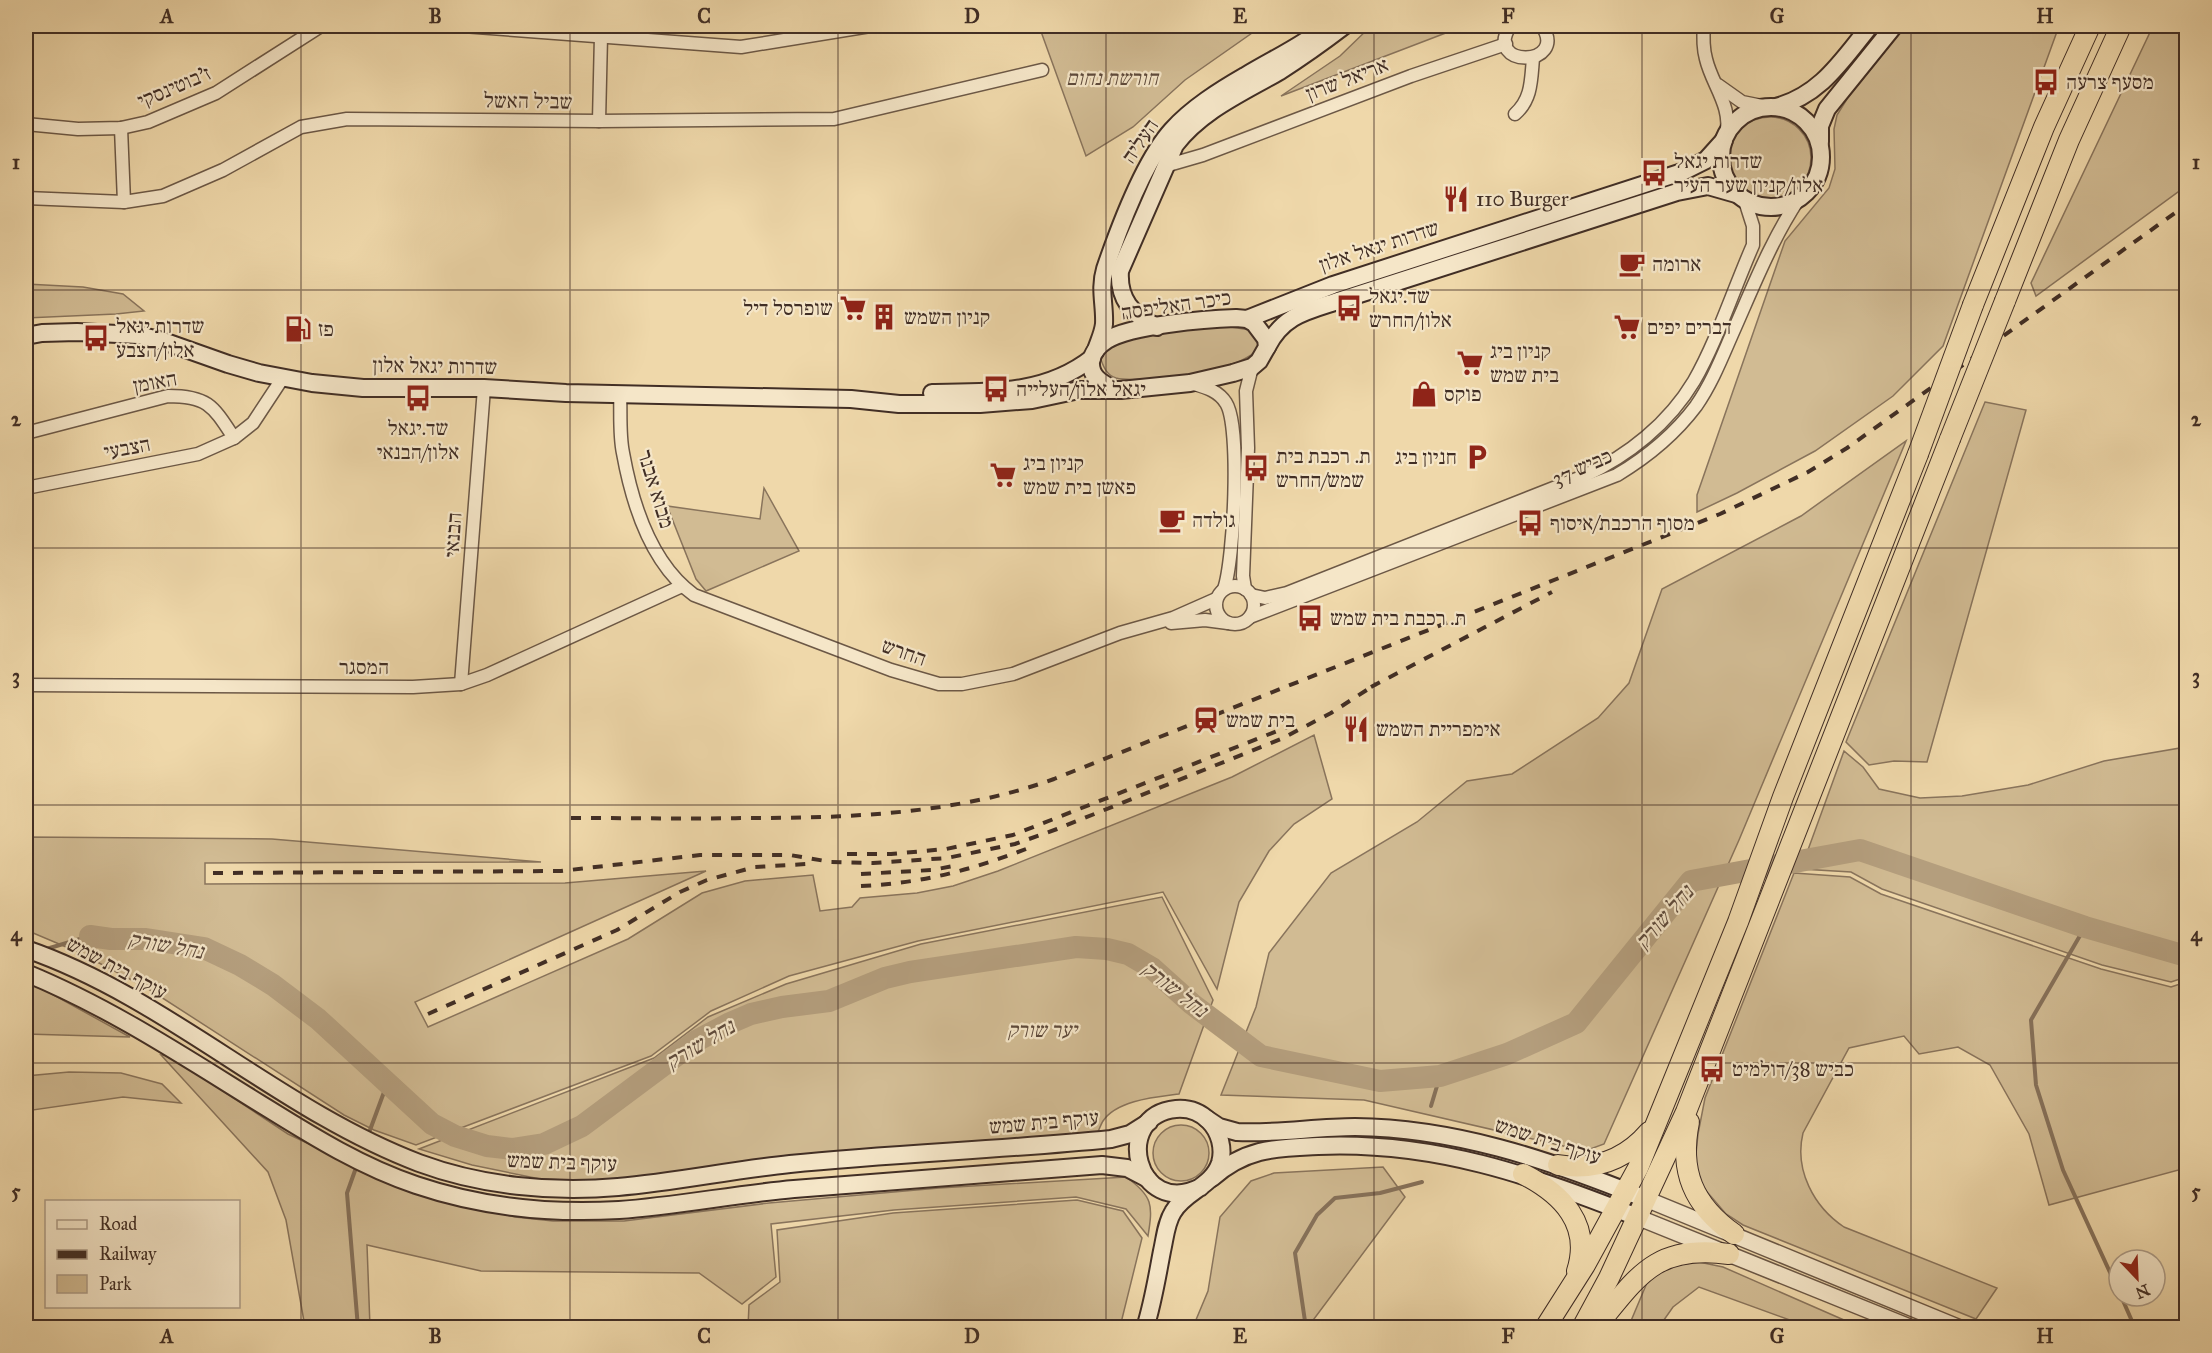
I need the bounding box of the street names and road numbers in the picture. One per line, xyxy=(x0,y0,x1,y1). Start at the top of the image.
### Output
street label: אריאל שרון xyxy=(1302,51,1392,107)
street label: ז'בוטינסקי xyxy=(134,60,214,114)
street label: שביל האשל xyxy=(483,87,573,115)
street label: העליה xyxy=(1116,114,1164,168)
street label: שדרות יגאל אלון xyxy=(1316,214,1442,278)
street label: כיכר האליפסה xyxy=(1119,284,1233,326)
street label: שדרות יגאל אלון xyxy=(373,352,498,380)
street label: האומן xyxy=(131,365,179,399)
street label: הצבעי xyxy=(101,431,153,465)
street label: כביש 37 xyxy=(1548,443,1616,491)
street label: מבוא אבנר xyxy=(632,447,680,531)
street label: הבנאי xyxy=(438,512,468,558)
street label: החרש xyxy=(878,632,930,672)
street label: המסגר xyxy=(339,654,389,680)
street label: עוקף בית שמש xyxy=(62,931,172,1005)
street label: עוקף בית שמש xyxy=(988,1104,1100,1140)
street label: עוקף בית שמש xyxy=(1492,1112,1604,1170)
street label: עוקף בית שמש xyxy=(507,1147,617,1177)

